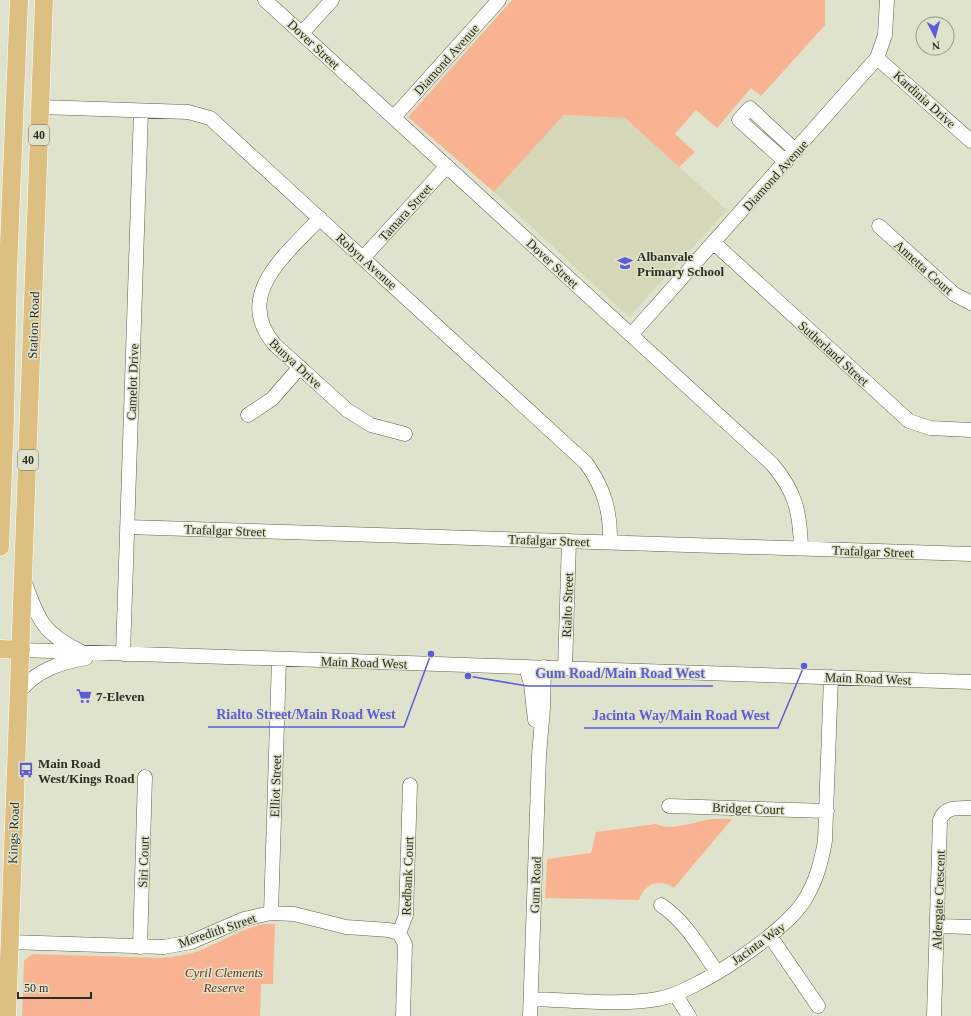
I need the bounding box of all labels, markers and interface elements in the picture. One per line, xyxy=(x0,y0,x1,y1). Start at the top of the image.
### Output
street label: Dover Street xyxy=(284,16,343,73)
north arrow xyxy=(915,16,955,56)
street label: Diamond Avenue xyxy=(411,21,482,98)
text: N xyxy=(931,40,941,52)
street label: Kardinia Drive xyxy=(891,68,959,131)
road number: 40 xyxy=(29,125,49,145)
street label: Diamond Avenue xyxy=(740,137,811,214)
street label: Tamara Street xyxy=(376,180,435,244)
street label: Robyn Avenue xyxy=(333,230,400,293)
street label: Dover Street xyxy=(523,235,582,292)
street label: Annetta Court xyxy=(891,237,956,298)
place label: Albanvale Primary School xyxy=(637,249,724,279)
school or university icon: Albanvale Primary School xyxy=(616,254,634,272)
street label: Station Road xyxy=(25,291,42,359)
street label: Sutherland Street xyxy=(795,318,872,389)
street label: Bunya Drive xyxy=(266,335,325,392)
street label: Camelot Drive xyxy=(124,343,141,421)
road number: 40 xyxy=(18,450,38,470)
street label: Trafalgar Street xyxy=(184,522,266,539)
street label: Trafalgar Street xyxy=(508,532,590,549)
street label: Trafalgar Street xyxy=(832,543,914,560)
street label: Rialto Street xyxy=(559,572,576,638)
street label: Main Road West xyxy=(320,653,408,672)
callout: Gum Road/Main Road West xyxy=(527,660,713,686)
text: Gum Road/Main Road West xyxy=(535,666,705,681)
street label: Main Road West xyxy=(824,669,912,688)
supermarket icon: 7-Eleven xyxy=(75,687,93,705)
place label: 7-Eleven xyxy=(96,689,145,704)
callout: Rialto Street/Main Road West xyxy=(208,701,404,727)
callout: Jacinta Way/Main Road West xyxy=(584,702,778,728)
text: Rialto Street/Main Road West xyxy=(216,707,396,722)
text: Jacinta Way/Main Road West xyxy=(592,708,770,723)
street label: Elliot Street xyxy=(267,754,284,817)
place label: Main Road West/Kings Road xyxy=(38,756,135,786)
bus stop icon: Main Road West/Kings Road xyxy=(17,761,35,779)
street label: Bridget Court xyxy=(712,800,785,817)
street label: Kings Road xyxy=(5,801,22,864)
street label: Siri Court xyxy=(135,836,152,888)
street label: Redbank Court xyxy=(399,836,416,916)
street label: Aldergate Crescent xyxy=(929,850,948,950)
street label: Gum Road xyxy=(527,856,544,914)
street label: Meredith Street xyxy=(176,910,258,951)
street label: Jacinta Way xyxy=(729,919,788,968)
park label: Cyril Clements Reserve xyxy=(185,965,263,995)
scale bar xyxy=(18,974,91,1000)
text: 50 m xyxy=(24,981,49,995)

